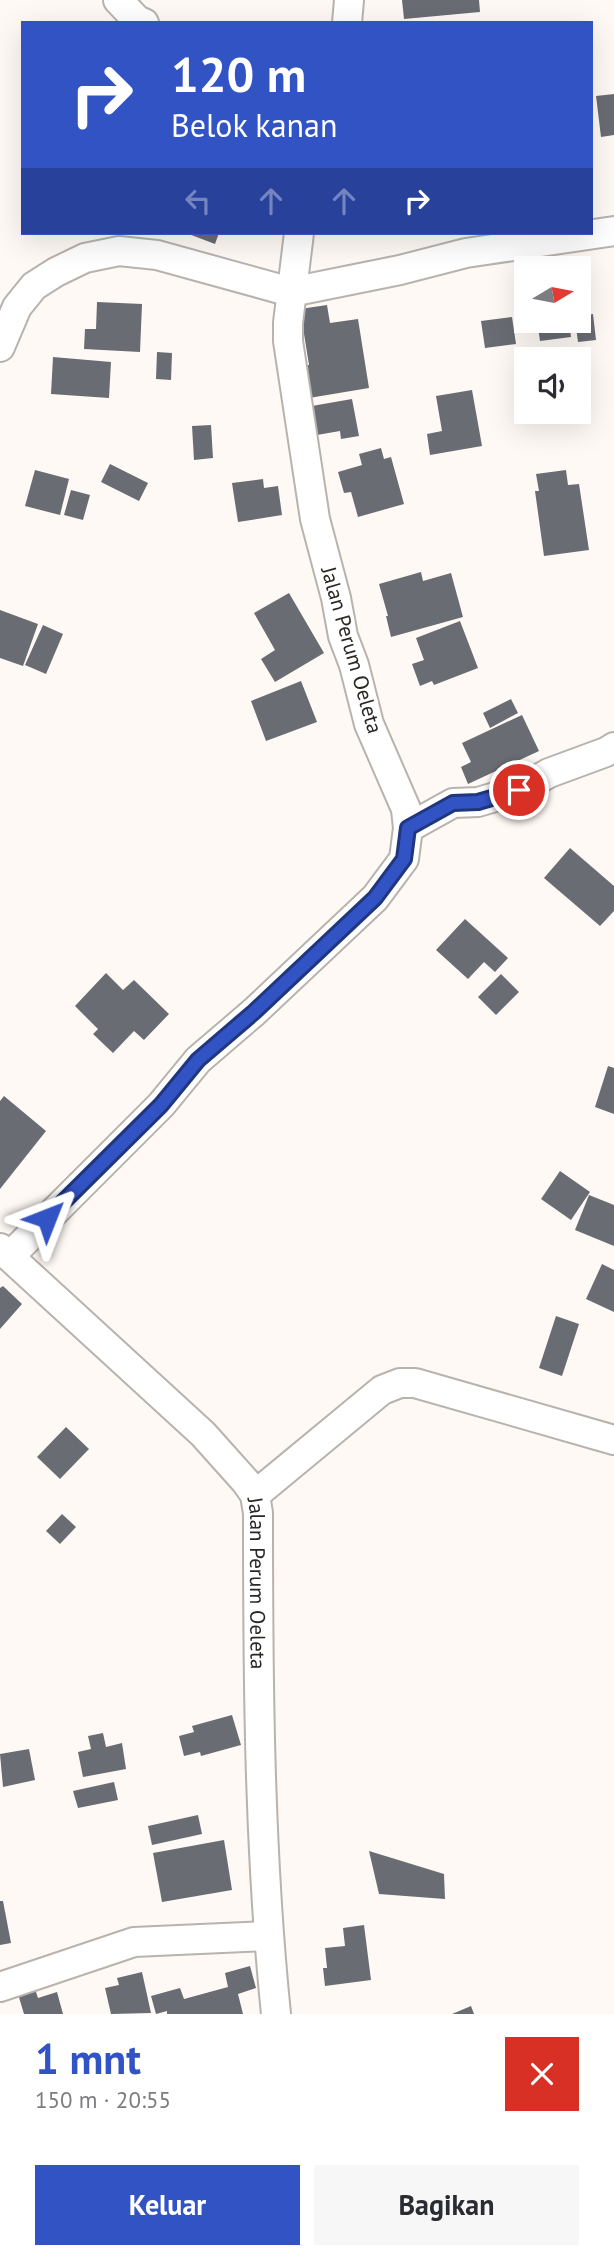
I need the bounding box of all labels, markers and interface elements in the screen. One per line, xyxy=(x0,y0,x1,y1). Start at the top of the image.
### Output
text: 120 m xyxy=(171,42,306,106)
icon: right xyxy=(56,49,147,140)
text: Belok kanan xyxy=(171,104,337,146)
icon: left xyxy=(179,182,217,220)
icon: ahead xyxy=(252,182,290,220)
icon: ahead xyxy=(325,182,363,220)
icon: right xyxy=(398,182,436,220)
north arrow xyxy=(514,256,592,332)
map controls xyxy=(514,256,591,424)
button: sound xyxy=(514,347,591,424)
street label: Jalan Perum Oeleta xyxy=(315,562,389,737)
pin xyxy=(489,760,549,820)
icon: arrive xyxy=(500,771,538,809)
position arrow xyxy=(10,1181,84,1255)
street label: Jalan Perum Oeleta xyxy=(242,1494,272,1670)
text: 1 mnt xyxy=(35,2031,141,2086)
button: close xyxy=(505,2037,579,2111)
text: 150 m · 20:55 xyxy=(35,2085,171,2114)
button: Keluar xyxy=(35,2165,300,2245)
button: Bagikan xyxy=(314,2165,579,2245)

